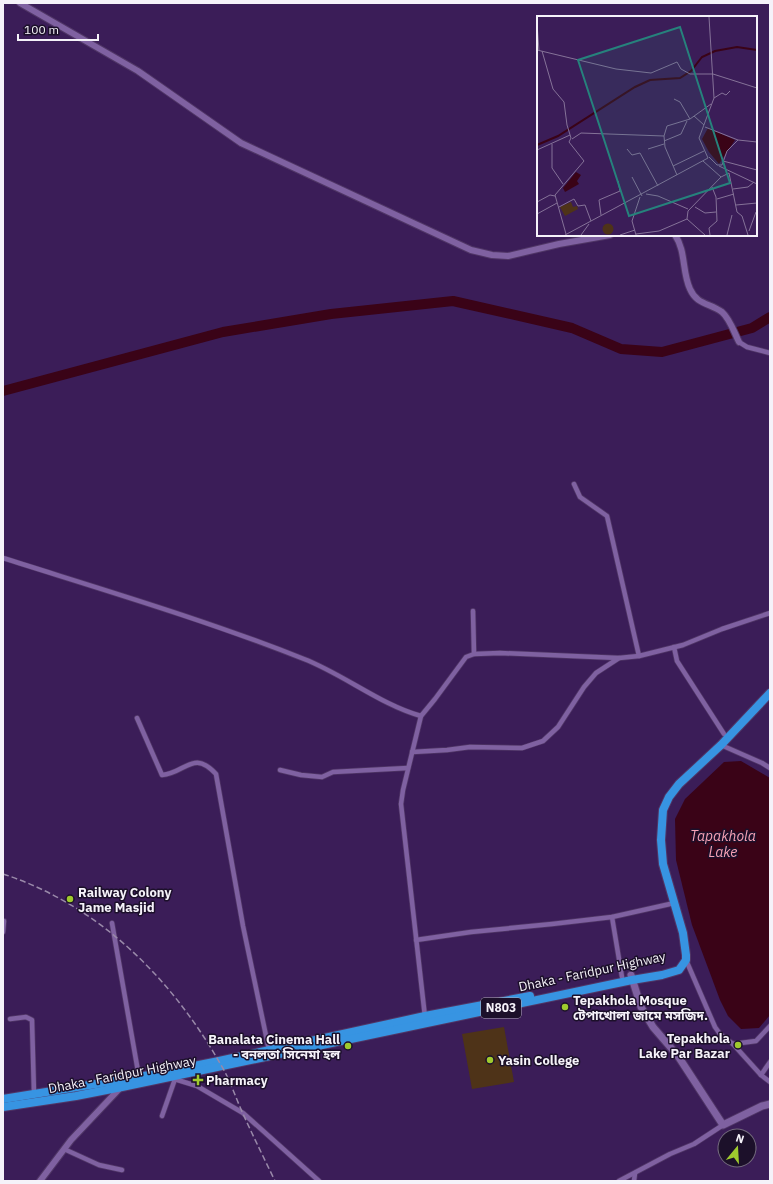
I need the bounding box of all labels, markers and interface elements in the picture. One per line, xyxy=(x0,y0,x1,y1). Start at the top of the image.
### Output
scale bar xyxy=(18,16,98,42)
inset map xyxy=(537,16,757,236)
text: 100 m xyxy=(24,22,59,37)
water label: Tapakhola Lake xyxy=(690,827,756,861)
place label: Railway Colony Jame Masjid xyxy=(78,884,171,916)
marker: Railway Colony Jame Masjid xyxy=(65,894,75,904)
street label: Dhaka - Faridpur Highway xyxy=(517,947,668,995)
place label: Tepakhola Mosque টেপাখোলা জামে মসজিদ. xyxy=(573,992,708,1024)
road number: N803 xyxy=(481,998,521,1018)
marker: Tepakhola Mosque টেপাখোলা জামে মসজিদ. xyxy=(560,1002,570,1012)
place label: Tepakhola Lake Par Bazar xyxy=(639,1030,730,1062)
place label: Banalata Cinema Hall - বনলতা সিনেমা হল xyxy=(208,1031,340,1063)
marker: Tepakhola Lake Par Bazar xyxy=(733,1040,743,1050)
marker: Banalata Cinema Hall - বনলতা সিনেমা হল xyxy=(343,1041,353,1051)
street label: Dhaka - Faridpur Highway xyxy=(47,1052,198,1097)
place label: Yasin College xyxy=(498,1052,579,1069)
marker: Yasin College xyxy=(485,1055,495,1065)
place label: Pharmacy xyxy=(206,1072,268,1089)
marker: Pharmacy xyxy=(193,1075,203,1085)
north arrow xyxy=(717,1128,757,1168)
text: N xyxy=(734,1131,746,1146)

